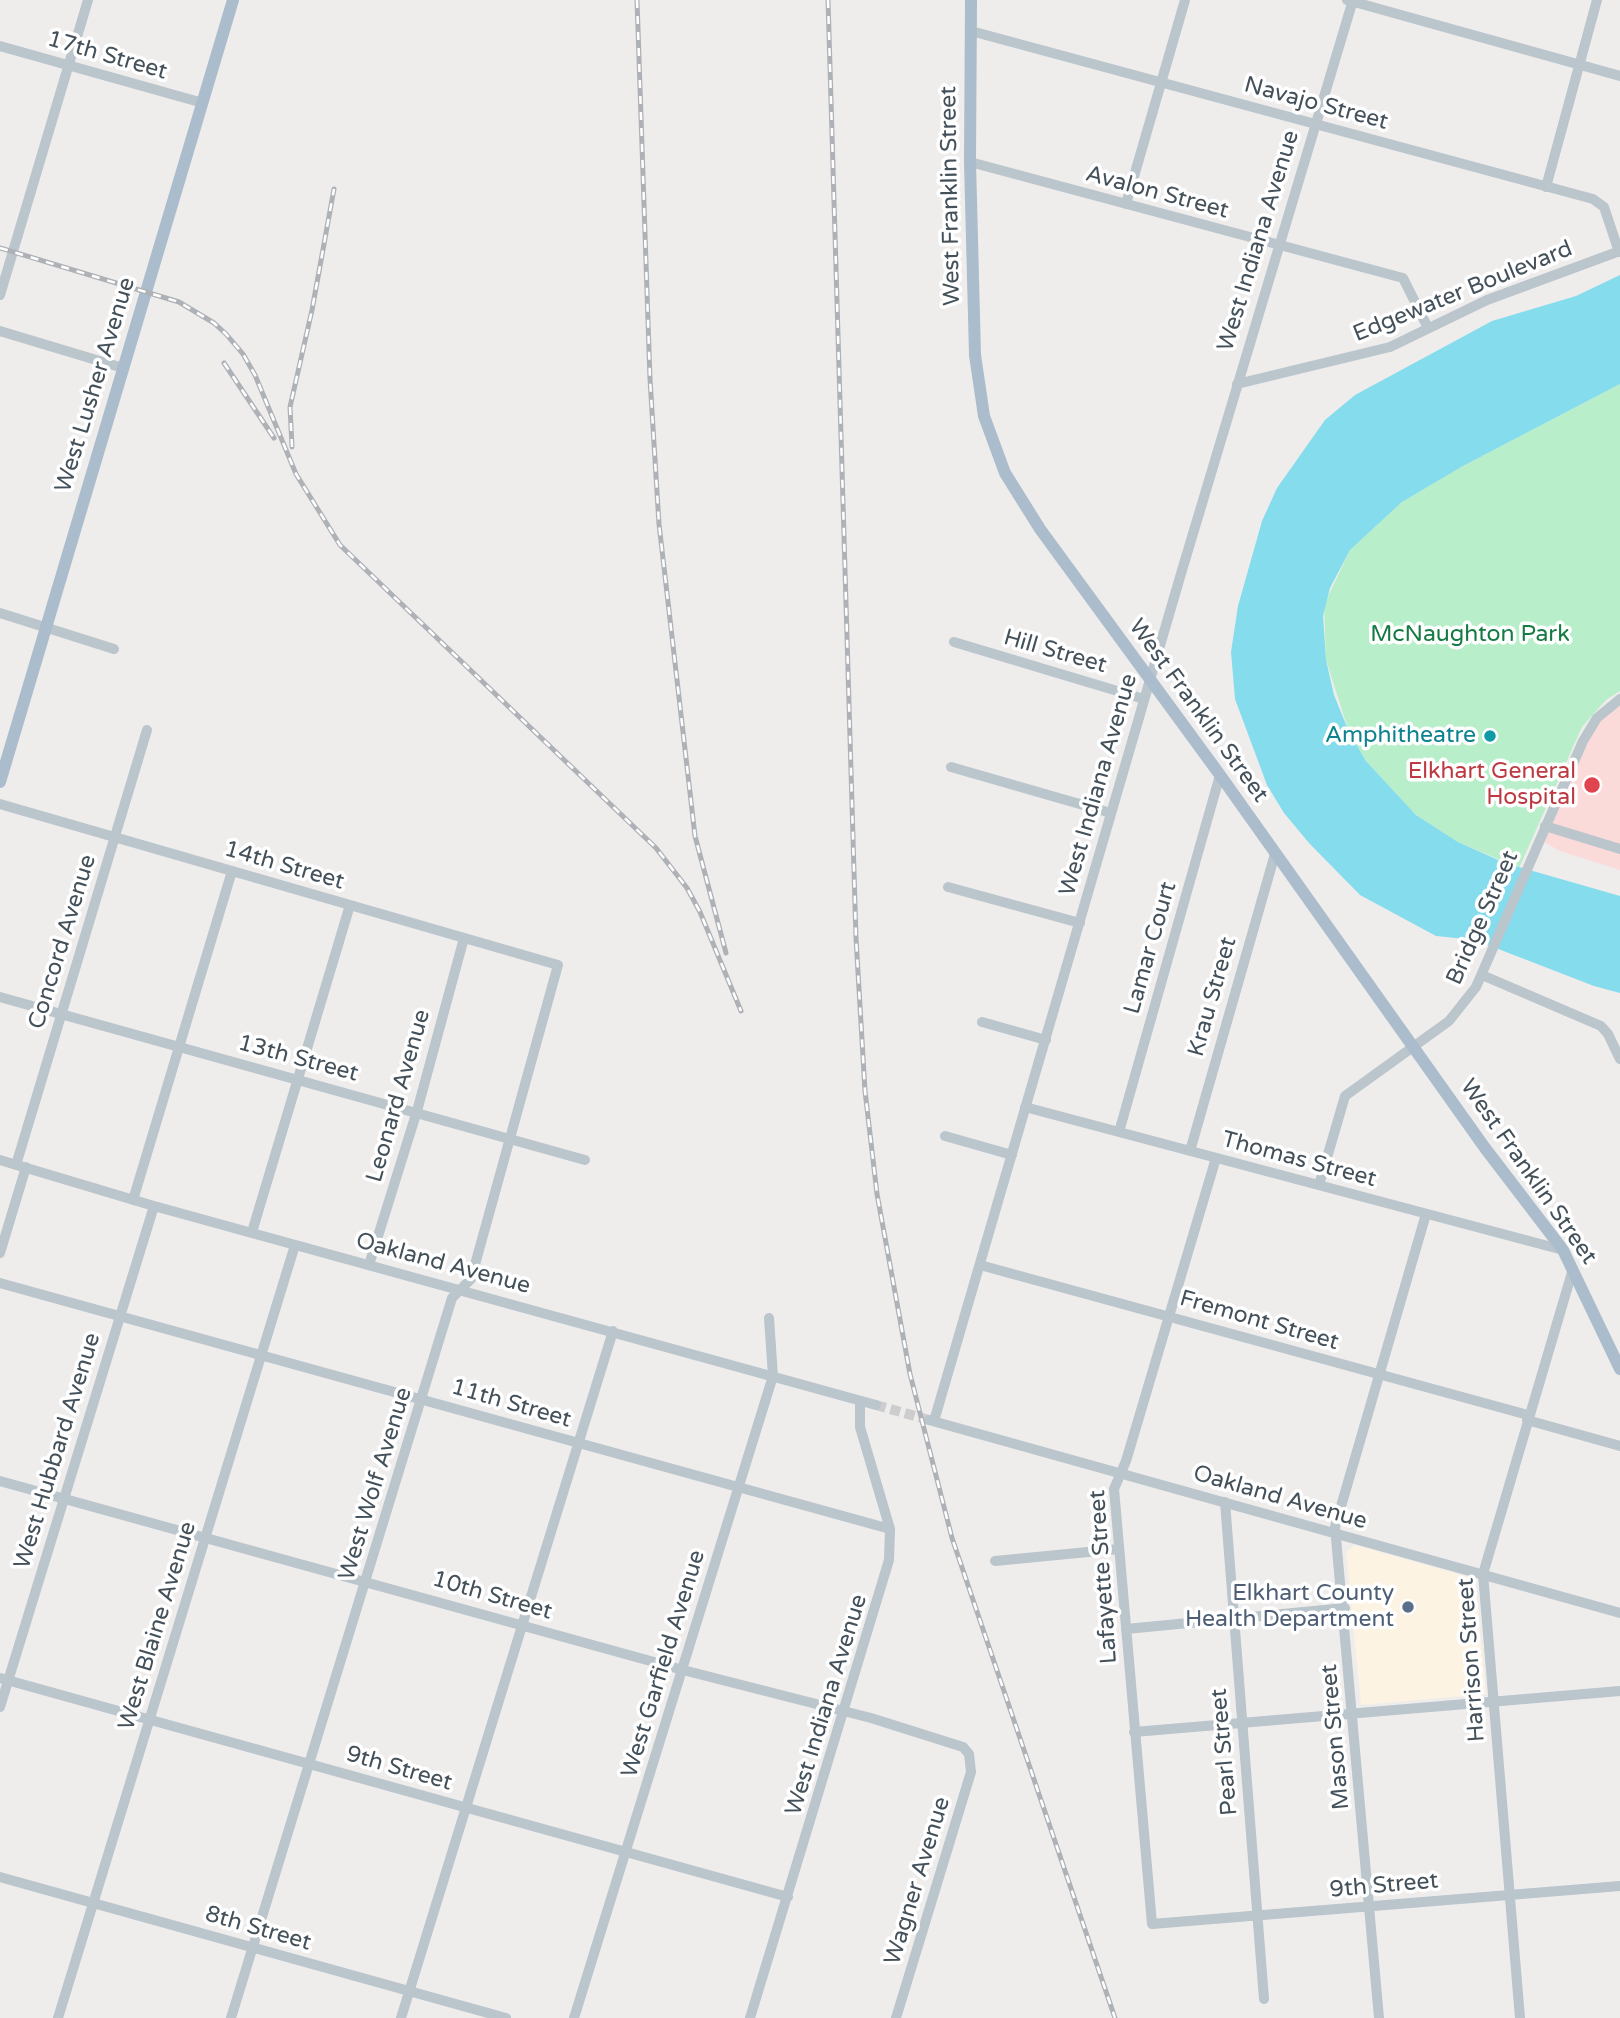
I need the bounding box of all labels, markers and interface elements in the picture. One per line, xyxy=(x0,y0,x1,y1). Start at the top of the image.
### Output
street label: 17th Street xyxy=(44,26,170,86)
street label: Navajo Street xyxy=(1241,72,1391,136)
street label: West Franklin Street xyxy=(935,86,967,306)
street label: West Indiana Avenue xyxy=(1212,127,1306,355)
street label: Avalon Street xyxy=(1083,161,1231,225)
street label: Edgewater Boulevard xyxy=(1349,235,1577,349)
street label: West Lusher Avenue xyxy=(50,274,142,496)
street label: West Franklin Street xyxy=(1122,614,1274,808)
park label: McNaughton Park xyxy=(1370,621,1570,649)
street label: Hill Street xyxy=(1000,624,1110,680)
street label: West Indiana Avenue xyxy=(1054,671,1144,899)
place label: Amphitheatre xyxy=(1325,722,1476,750)
marker: Amphitheatre xyxy=(1482,728,1498,744)
place label: Elkhart General Hospital xyxy=(1408,758,1576,812)
marker: Elkhart General Hospital xyxy=(1582,775,1602,795)
street label: 14th Street xyxy=(221,836,347,896)
street label: Bridge Street xyxy=(1441,847,1525,989)
street label: Concord Avenue xyxy=(23,851,103,1033)
street label: Lamar Court xyxy=(1119,879,1183,1017)
street label: Krau Street xyxy=(1183,934,1243,1060)
street label: Leonard Avenue xyxy=(361,1006,437,1186)
street label: 13th Street xyxy=(235,1030,361,1088)
street label: West Franklin Street xyxy=(1454,1074,1602,1270)
street label: Thomas Street xyxy=(1219,1126,1379,1194)
street label: Oakland Avenue xyxy=(353,1227,533,1301)
street label: Fremont Street xyxy=(1176,1285,1342,1357)
street label: West Hubbard Avenue xyxy=(9,1330,107,1572)
street label: 11th Street xyxy=(448,1374,574,1434)
street label: West Wolf Avenue xyxy=(334,1384,418,1584)
street label: Oakland Avenue xyxy=(1190,1460,1370,1536)
street label: Lafayette Street xyxy=(1084,1489,1124,1665)
street label: West Blaine Avenue xyxy=(113,1518,203,1734)
street label: West Garfield Avenue xyxy=(616,1547,712,1781)
street label: 10th Street xyxy=(429,1566,555,1626)
street label: Harrison Street xyxy=(1453,1577,1491,1743)
place label: Elkhart County Health Department xyxy=(1185,1580,1394,1634)
street label: West Indiana Avenue xyxy=(780,1591,874,1819)
marker: Elkhart County Health Department xyxy=(1400,1599,1416,1615)
street label: Mason Street xyxy=(1316,1663,1356,1811)
street label: Pearl Street xyxy=(1206,1687,1244,1817)
street label: 9th Street xyxy=(343,1741,455,1797)
street label: Wagner Avenue xyxy=(879,1794,957,1968)
street label: 9th Street xyxy=(1329,1868,1439,1904)
street label: 8th Street xyxy=(202,1901,314,1957)

